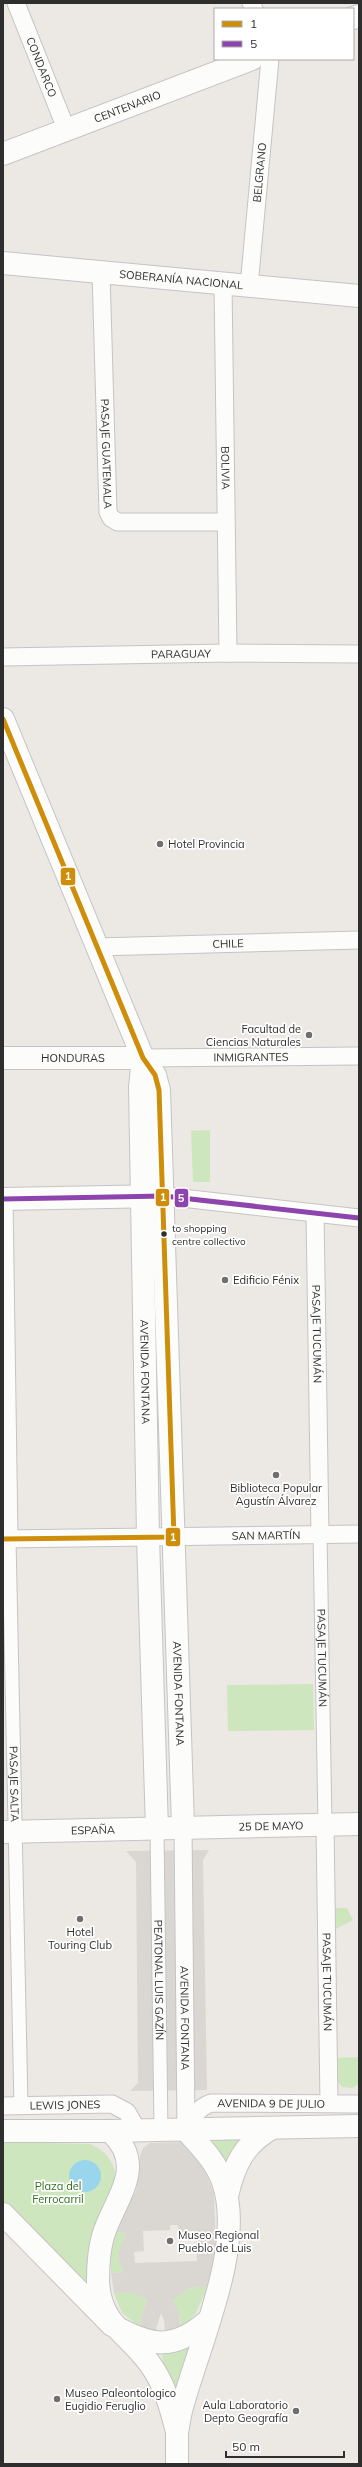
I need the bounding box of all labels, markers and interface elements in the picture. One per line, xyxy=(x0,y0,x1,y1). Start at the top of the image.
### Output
legend xyxy=(214,8,354,60)
text: 1 xyxy=(250,16,257,31)
street label: CONDARCO xyxy=(23,35,60,99)
text: 5 xyxy=(250,36,257,51)
street label: CENTENARIO xyxy=(92,87,163,126)
street label: BELGRANO xyxy=(250,142,269,203)
street label: SOBERANÍA NACIONAL xyxy=(119,267,244,292)
street label: PASAJE GUATEMALA xyxy=(98,399,115,509)
street label: BOLIVIA xyxy=(218,446,233,490)
street label: PARAGUAY xyxy=(151,646,211,661)
place label: Hotel Provincia xyxy=(168,837,245,851)
marker: Hotel Provincia xyxy=(155,839,165,849)
line badge: 1 xyxy=(60,867,76,886)
text: 1 xyxy=(65,869,72,883)
street label: CHILE xyxy=(212,936,244,951)
place label: Facultad de Ciencias Naturales xyxy=(206,1022,301,1049)
marker: Facultad de Ciencias Naturales xyxy=(304,1030,314,1040)
street label: INMIGRANTES xyxy=(213,1050,289,1064)
street label: HONDURAS xyxy=(41,1051,105,1065)
line badge: 1 xyxy=(155,1188,170,1207)
line badge: 5 xyxy=(174,1188,189,1208)
text: 1 xyxy=(160,1190,167,1204)
text: 5 xyxy=(178,1191,185,1205)
place label: to shopping centre collectivo xyxy=(172,1222,246,1248)
marker: to shopping centre collectivo xyxy=(159,1229,169,1239)
place label: Edificio Fénix xyxy=(233,1273,299,1287)
marker: Edificio Fénix xyxy=(220,1275,230,1285)
street label: PASAJE TUCUMÁN xyxy=(309,1285,325,1383)
street label: AVENIDA FONTANA xyxy=(137,1319,153,1424)
marker: Biblioteca Popular Agustín Álvarez xyxy=(271,1470,281,1480)
place label: Biblioteca Popular Agustín Álvarez xyxy=(230,1481,322,1508)
line badge: 1 xyxy=(165,1527,181,1547)
street label: SAN MARTÍN xyxy=(232,1528,300,1543)
text: 1 xyxy=(170,1530,177,1544)
street label: PASAJE TUCUMÁN xyxy=(314,1609,330,1707)
street label: AVENIDA FONTANA xyxy=(170,1641,187,1746)
street label: PASAJE SALTA xyxy=(6,1746,22,1822)
street label: 25 DE MAYO xyxy=(238,1818,304,1834)
street label: ESPAÑA xyxy=(71,1822,115,1837)
marker: Hotel Touring Club xyxy=(75,1914,85,1924)
street label: PEATONAL LUIS GAZÍN xyxy=(151,1920,167,2040)
place label: Hotel Touring Club xyxy=(48,1925,112,1952)
street label: PASAJE TUCUMÁN xyxy=(320,1933,335,2031)
street label: AVENIDA FONTANA xyxy=(177,1966,192,2070)
street label: AVENIDA 9 DE JULIO xyxy=(217,2096,325,2111)
street label: LEWIS JONES xyxy=(29,2097,101,2113)
park label: Plaza del Ferrocarril xyxy=(32,2179,84,2206)
place label: Museo Regional Pueblo de Luis xyxy=(178,2228,259,2255)
marker: Museo Regional Pueblo de Luis xyxy=(165,2236,175,2246)
place label: Museo Paleontologico Eugidio Feruglio xyxy=(65,2386,176,2413)
marker: Museo Paleontologico Eugidio Feruglio xyxy=(52,2394,62,2404)
place label: Aula Laboratorio Depto Geografía xyxy=(202,2398,288,2425)
marker: Aula Laboratorio Depto Geografía xyxy=(291,2406,301,2416)
scale bar xyxy=(226,2433,344,2459)
text: 50 m xyxy=(232,2439,260,2454)

